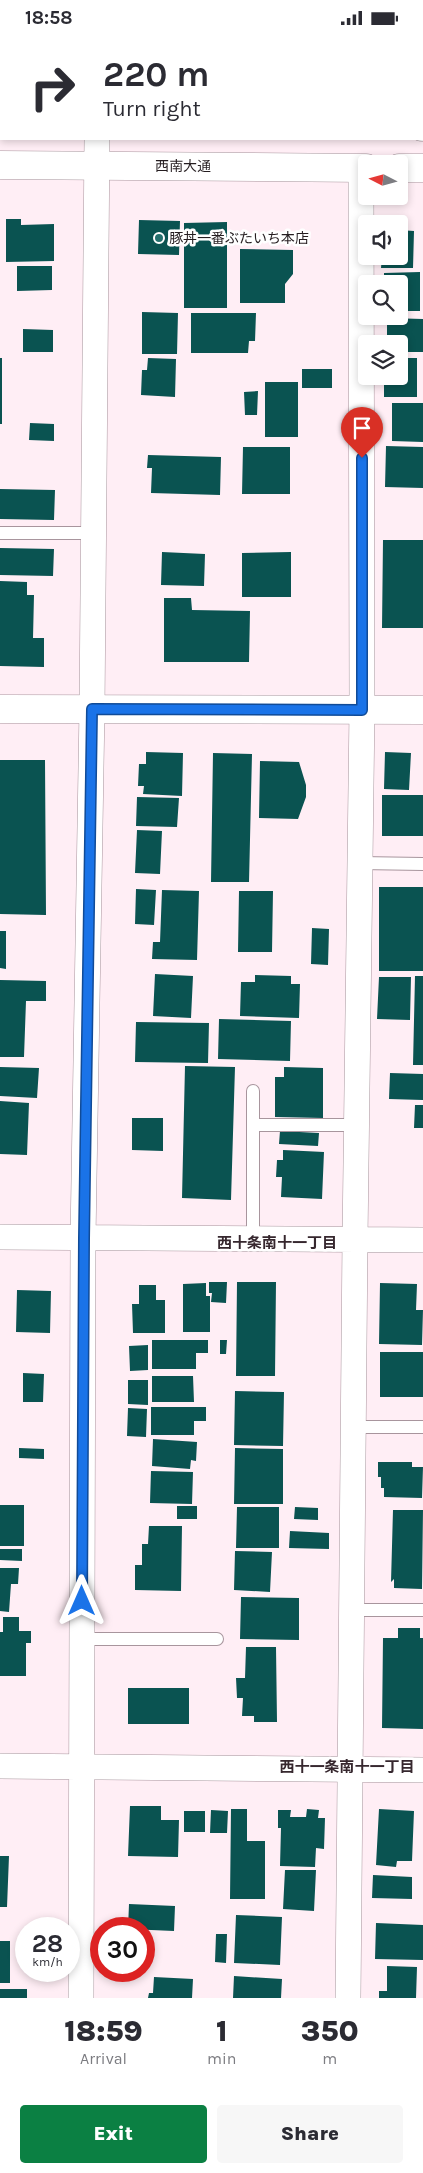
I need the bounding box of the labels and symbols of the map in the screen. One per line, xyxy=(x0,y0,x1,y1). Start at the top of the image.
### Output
north arrow xyxy=(358,155,408,205)
street label: 西南大通 xyxy=(155,158,211,175)
place label: 豚丼一番ぶたいち本店 xyxy=(169,230,309,247)
marker: 豚丼一番ぶたいち本店 xyxy=(153,232,165,244)
pin xyxy=(341,407,383,458)
district label: 西十条南十一丁目 xyxy=(217,1234,337,1252)
position arrow xyxy=(55,1574,107,1626)
district label: 西十一条南十一丁目 xyxy=(279,1758,415,1776)
speed limit sign: 30 xyxy=(90,1917,155,1982)

